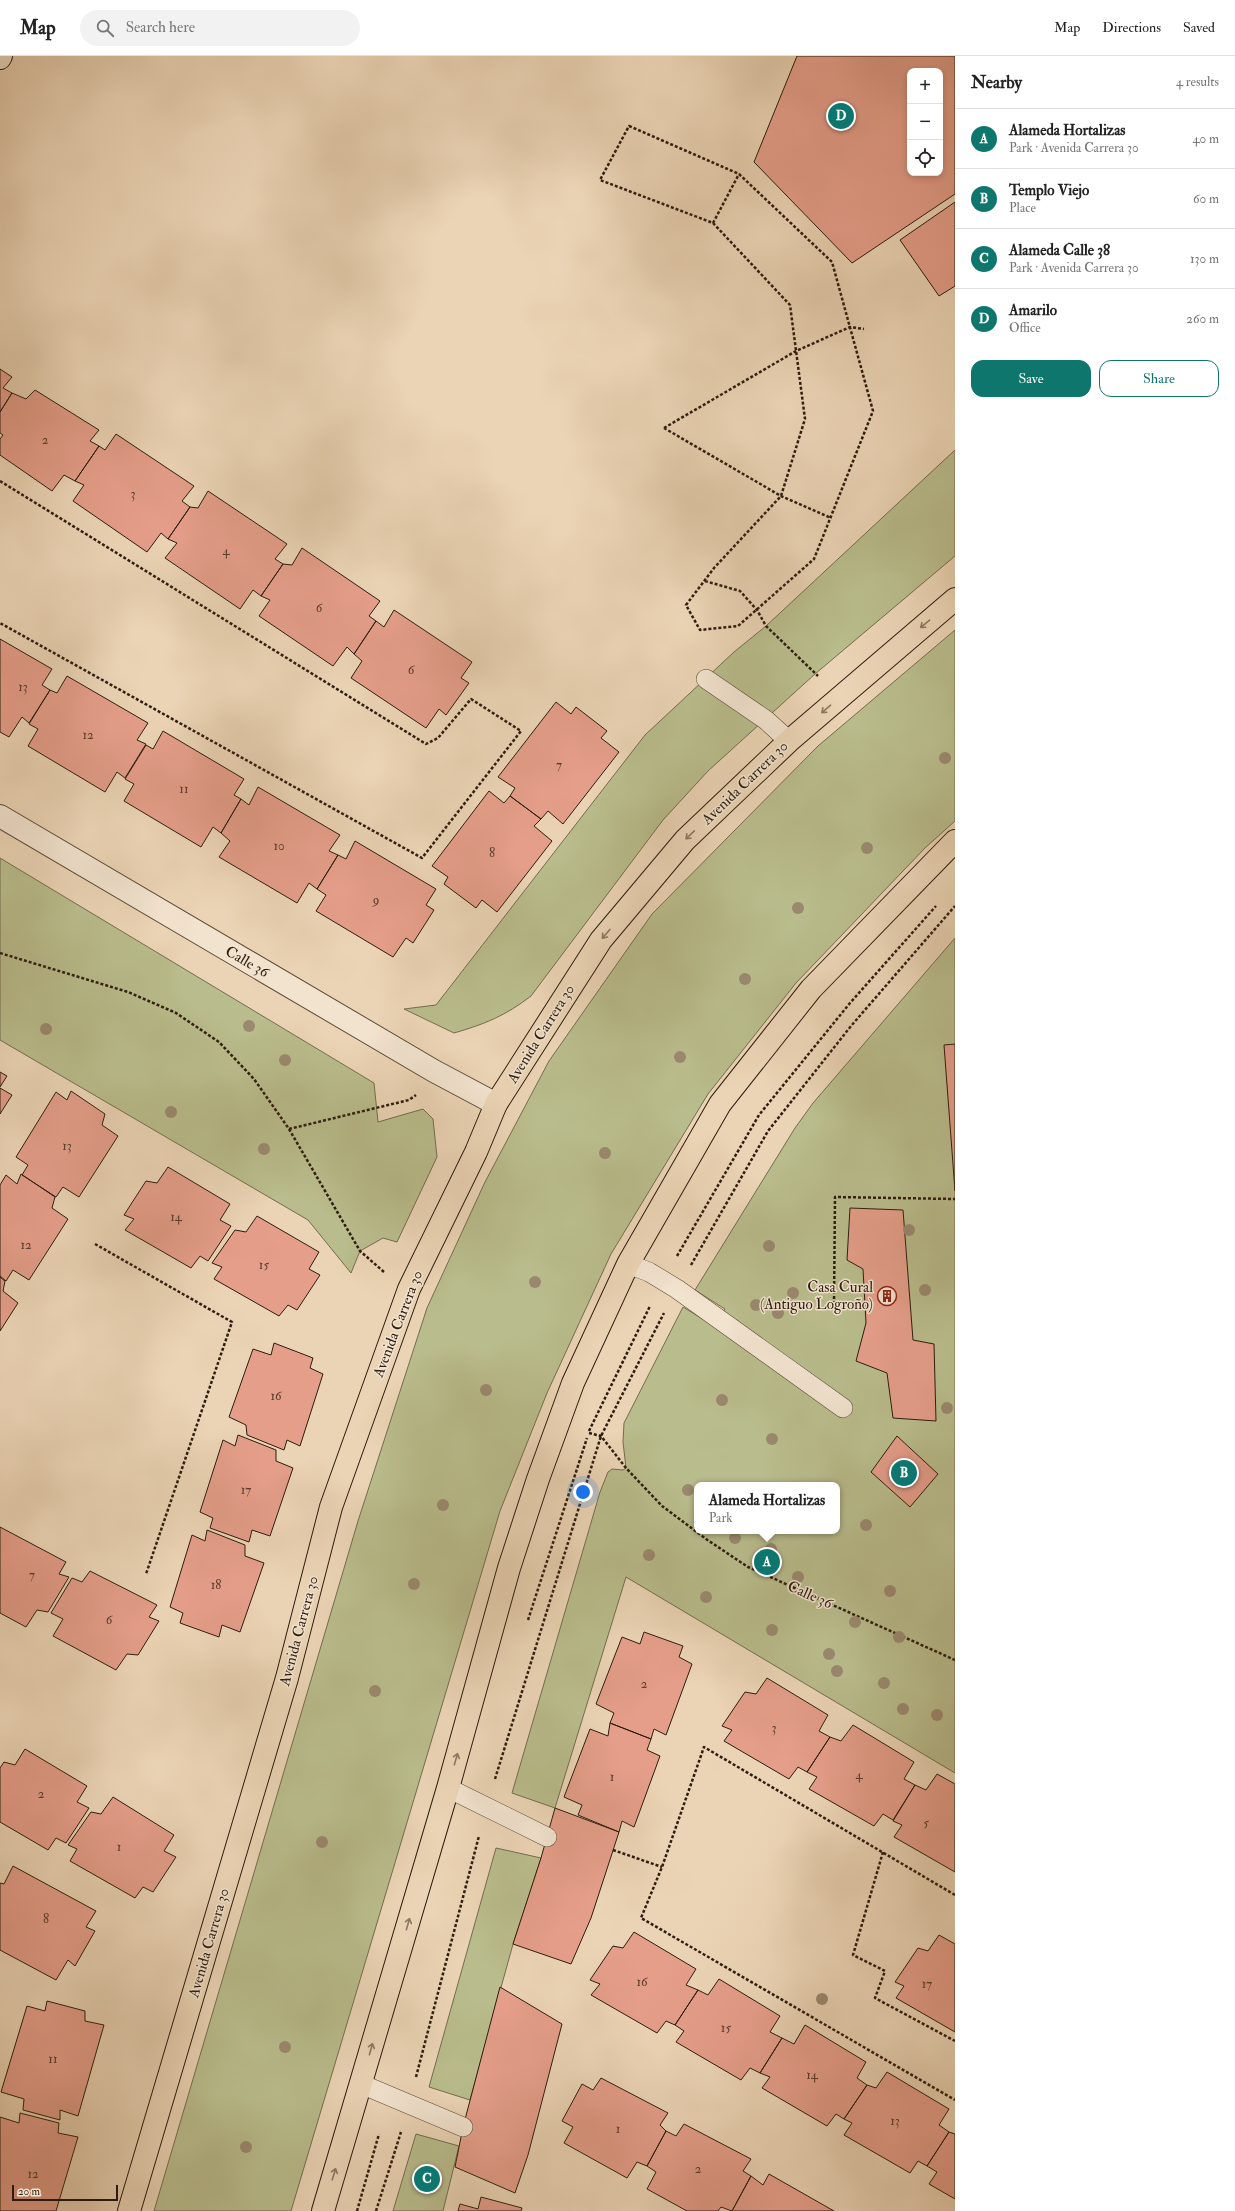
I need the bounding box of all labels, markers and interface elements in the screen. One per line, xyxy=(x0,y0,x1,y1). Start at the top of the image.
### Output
search box xyxy=(80,10,360,46)
text: Map xyxy=(20,16,56,40)
icon: search xyxy=(94,17,116,39)
text: Search here xyxy=(126,18,195,37)
text: Map xyxy=(1054,19,1080,36)
text: Directions xyxy=(1102,19,1161,36)
text: Saved xyxy=(1183,19,1215,36)
map controls xyxy=(907,68,943,176)
button: + xyxy=(907,68,943,104)
text: Nearby xyxy=(971,72,1022,93)
text: 4 results xyxy=(1176,74,1219,90)
pin: D xyxy=(828,101,854,131)
button: − xyxy=(907,104,943,140)
text: Alameda Hortalizas xyxy=(1009,121,1125,140)
text: A xyxy=(980,131,988,147)
text: 40 m xyxy=(1193,131,1219,147)
button: locate xyxy=(907,140,943,176)
text: Park · Avenida Carrera 30 xyxy=(1009,140,1139,156)
text: Templo Viejo xyxy=(1009,181,1089,200)
text: B xyxy=(980,191,988,207)
text: 60 m xyxy=(1193,191,1219,207)
text: Place xyxy=(1009,200,1036,216)
text: Alameda Calle 38 xyxy=(1009,241,1110,260)
text: C xyxy=(979,251,989,267)
text: 130 m xyxy=(1190,251,1219,267)
text: Park · Avenida Carrera 30 xyxy=(1009,260,1139,276)
text: Amarilo xyxy=(1009,301,1057,320)
text: D xyxy=(979,311,989,327)
text: 260 m xyxy=(1186,311,1219,327)
text: Office xyxy=(1009,320,1041,336)
button: Save xyxy=(971,360,1091,397)
button: Share xyxy=(1099,360,1219,397)
house number: 2 xyxy=(42,432,49,448)
house number: 3 xyxy=(131,486,136,502)
house number: 4 xyxy=(222,543,230,559)
house number: 6 xyxy=(316,600,324,616)
one-way arrow xyxy=(920,620,931,629)
house number: 6 xyxy=(408,662,416,678)
house number: 13 xyxy=(18,679,28,695)
one-way arrow xyxy=(821,704,832,713)
house number: 12 xyxy=(82,727,94,743)
street label: Avenida Carrera 30 xyxy=(697,737,792,830)
house number: 7 xyxy=(556,757,562,773)
house number: 11 xyxy=(179,781,189,797)
one-way arrow xyxy=(685,830,695,840)
house number: 10 xyxy=(273,838,285,854)
house number: 8 xyxy=(489,845,495,861)
house number: 9 xyxy=(372,892,379,908)
one-way arrow xyxy=(602,929,611,940)
street label: Calle 36 xyxy=(222,942,274,983)
street label: Avenida Carrera 30 xyxy=(502,981,579,1088)
house number: 13 xyxy=(62,1138,72,1154)
house number: 14 xyxy=(170,1209,183,1225)
house number: 12 xyxy=(20,1237,32,1253)
house number: 15 xyxy=(259,1257,269,1273)
street label: Avenida Carrera 30 xyxy=(369,1268,427,1381)
place label: Casa Cural (Antiguo Logroño) xyxy=(760,1278,873,1314)
building icon: Casa Cural (Antiguo Logroño) xyxy=(876,1285,898,1307)
house number: 16 xyxy=(270,1388,283,1404)
pin: B xyxy=(891,1458,917,1488)
house number: 17 xyxy=(241,1482,251,1498)
your location xyxy=(573,1482,593,1502)
popup xyxy=(694,1482,840,1534)
text: Alameda Hortalizas xyxy=(709,1491,825,1510)
text: Park xyxy=(709,1510,732,1526)
pin: A xyxy=(754,1547,780,1577)
house number: 7 xyxy=(29,1567,35,1583)
street label: Avenida Carrera 30 xyxy=(275,1574,323,1689)
house number: 18 xyxy=(211,1577,221,1593)
street label: Calle 36 xyxy=(784,1577,837,1614)
house number: 6 xyxy=(106,1612,114,1628)
house number: 2 xyxy=(641,1676,648,1692)
house number: 3 xyxy=(772,1720,777,1736)
one-way arrow xyxy=(453,1753,460,1766)
house number: 4 xyxy=(855,1767,863,1783)
house number: 1 xyxy=(610,1769,615,1785)
house number: 2 xyxy=(38,1786,45,1802)
house number: 5 xyxy=(923,1815,929,1831)
house number: 1 xyxy=(117,1839,122,1855)
street label: Avenida Carrera 30 xyxy=(184,1886,234,2001)
house number: 8 xyxy=(43,1911,49,1927)
one-way arrow xyxy=(405,1918,412,1931)
house number: 16 xyxy=(636,1974,649,1990)
house number: 17 xyxy=(922,1976,932,1992)
house number: 15 xyxy=(721,2020,731,2036)
one-way arrow xyxy=(368,2043,375,2056)
house number: 11 xyxy=(48,2051,58,2067)
house number: 14 xyxy=(806,2067,819,2083)
house number: 13 xyxy=(890,2113,900,2129)
house number: 1 xyxy=(616,2121,621,2137)
house number: 2 xyxy=(695,2161,702,2177)
pin: C xyxy=(414,2164,440,2194)
house number: 12 xyxy=(27,2166,39,2182)
one-way arrow xyxy=(331,2167,338,2180)
scale bar xyxy=(12,2183,118,2202)
text: 20 m xyxy=(18,2185,40,2198)

